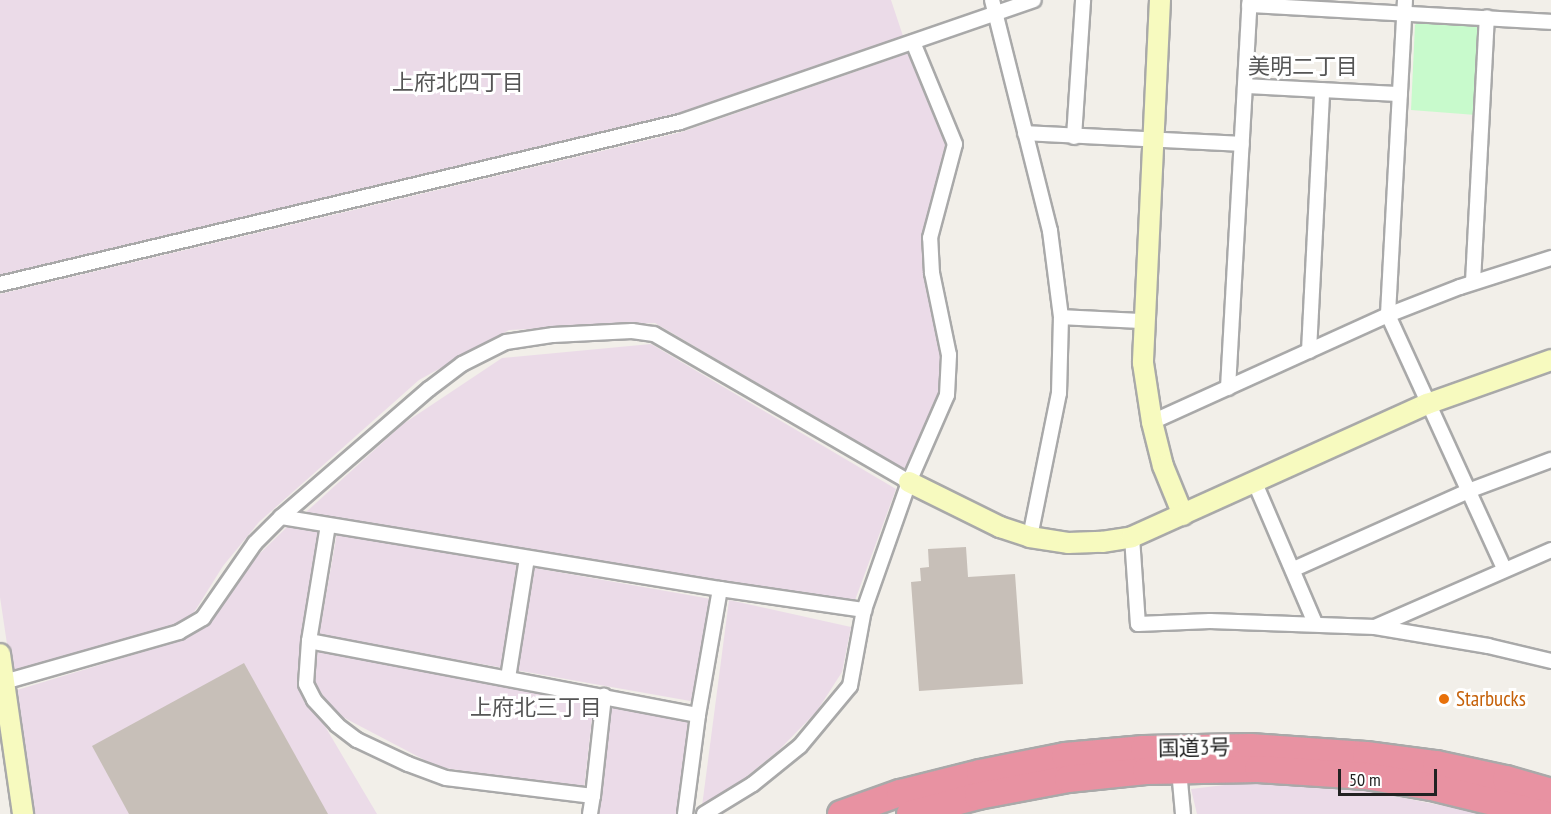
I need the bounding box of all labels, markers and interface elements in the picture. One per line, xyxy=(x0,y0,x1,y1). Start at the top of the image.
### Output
district label: 美明二丁目 xyxy=(1248,54,1358,80)
district label: 上府北四丁目 xyxy=(392,70,524,96)
place label: Starbucks xyxy=(1456,686,1526,712)
marker: Starbucks xyxy=(1437,692,1451,706)
district label: 上府北三丁目 xyxy=(470,695,602,721)
street label: 国道3号 xyxy=(1158,735,1230,761)
scale bar xyxy=(1341,757,1440,795)
text: 50 m xyxy=(1349,768,1381,791)

